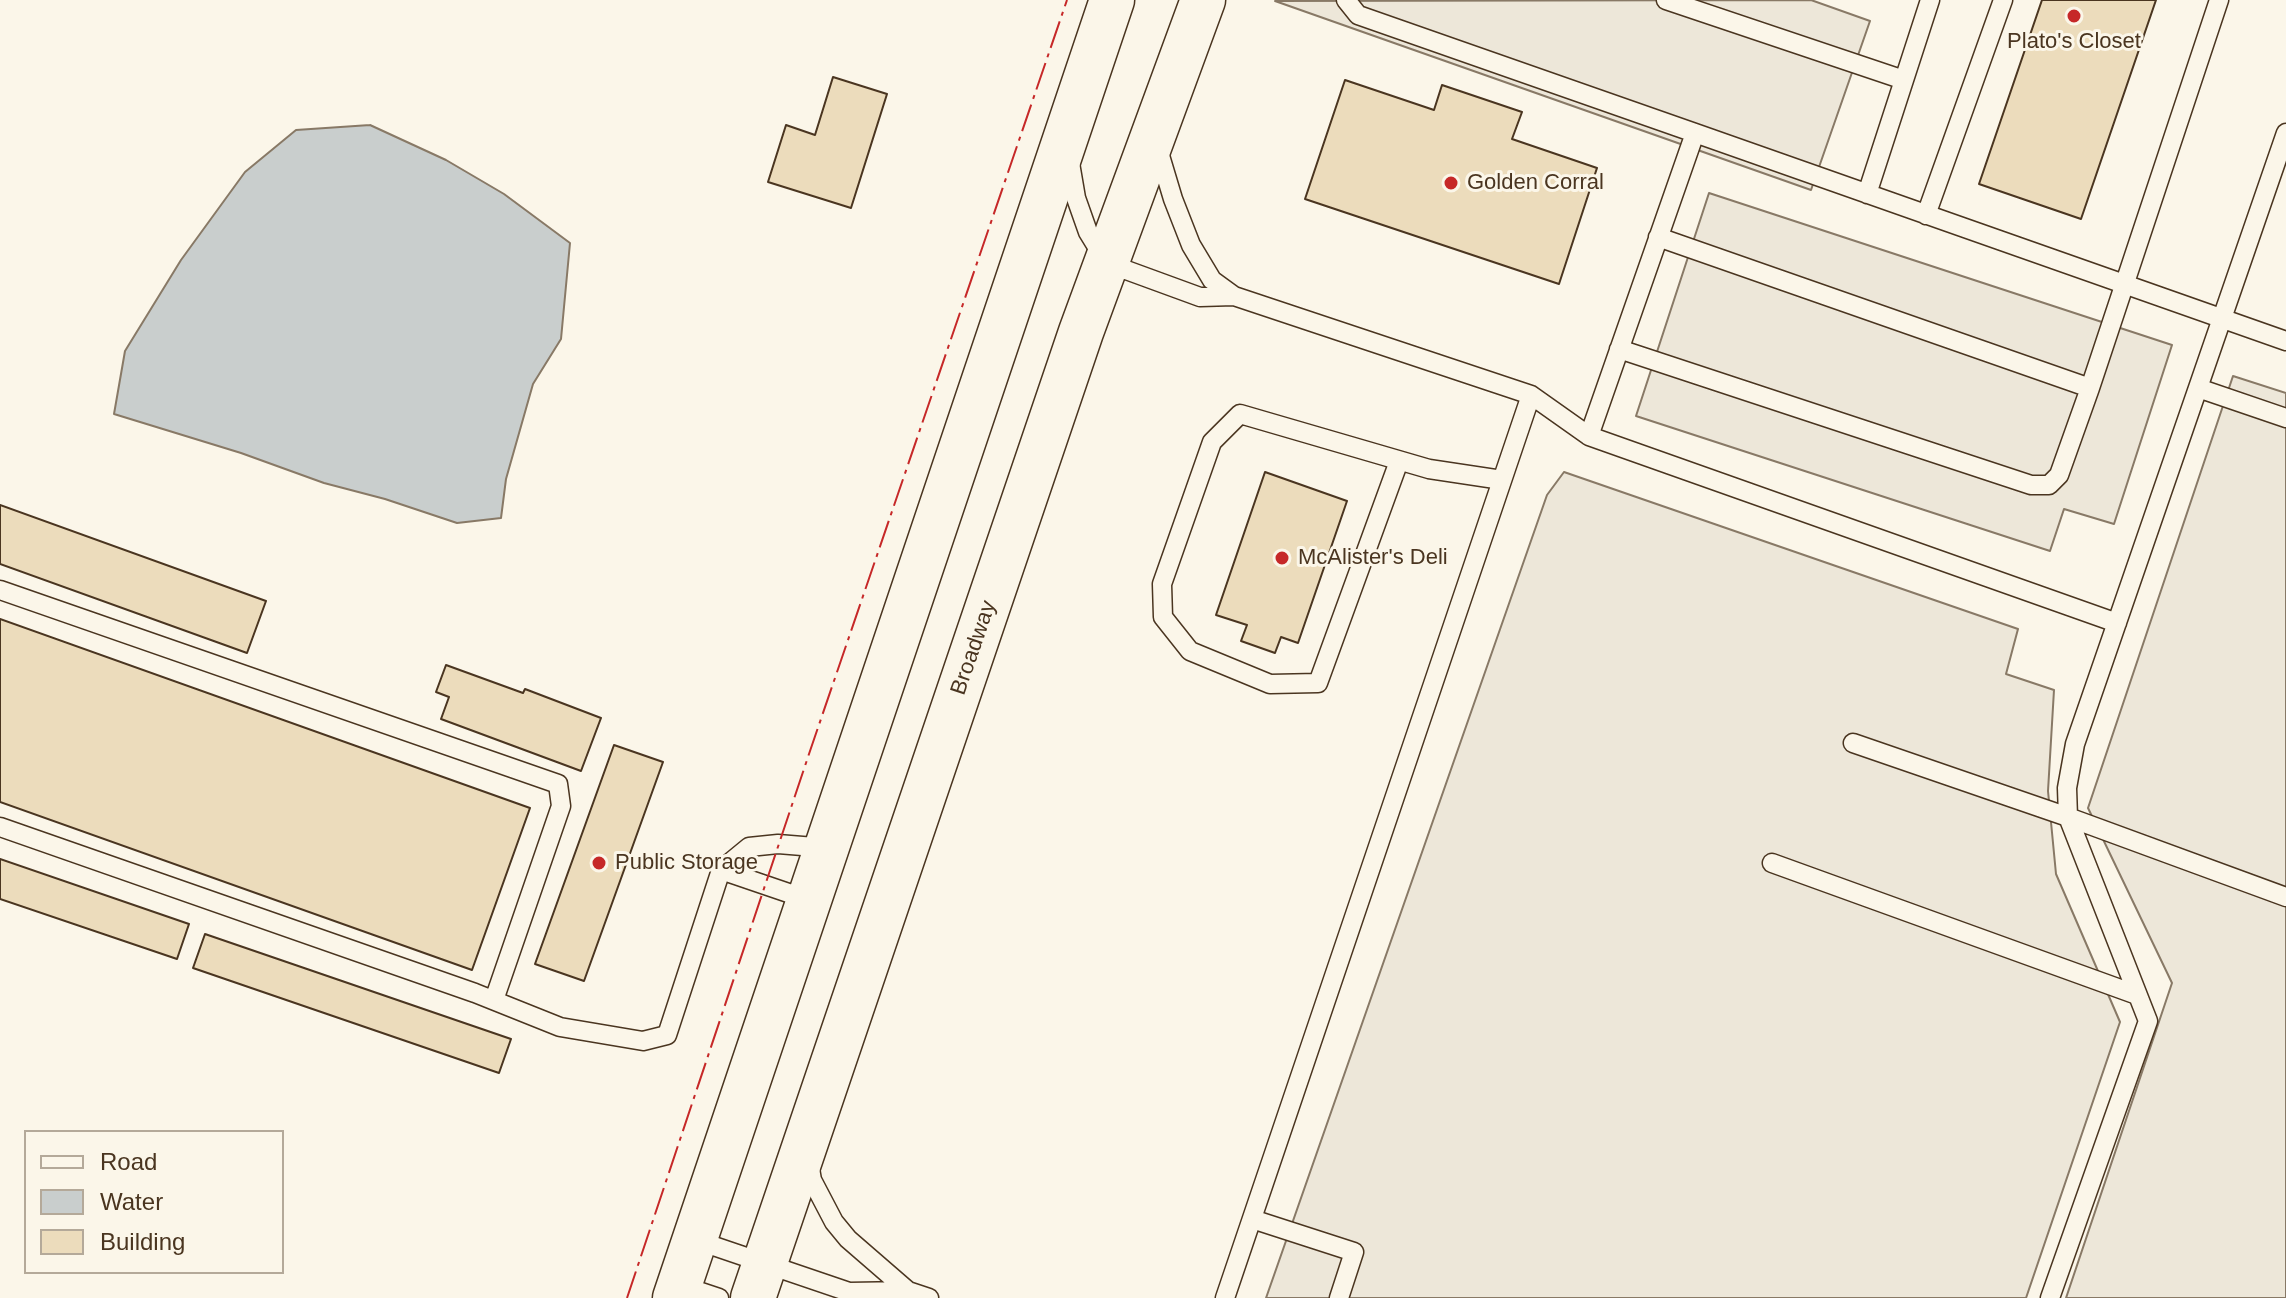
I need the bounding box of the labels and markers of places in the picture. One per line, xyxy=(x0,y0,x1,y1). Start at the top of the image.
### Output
marker: Plato's Closet xyxy=(2065,7,2083,25)
place label: Plato's Closet xyxy=(2007,29,2141,55)
place label: Golden Corral xyxy=(1467,170,1604,196)
marker: Golden Corral xyxy=(1442,174,1460,192)
place label: McAlister's Deli xyxy=(1298,545,1448,571)
marker: McAlister's Deli xyxy=(1273,549,1291,567)
place label: Public Storage xyxy=(615,850,758,876)
marker: Public Storage xyxy=(590,854,608,872)

